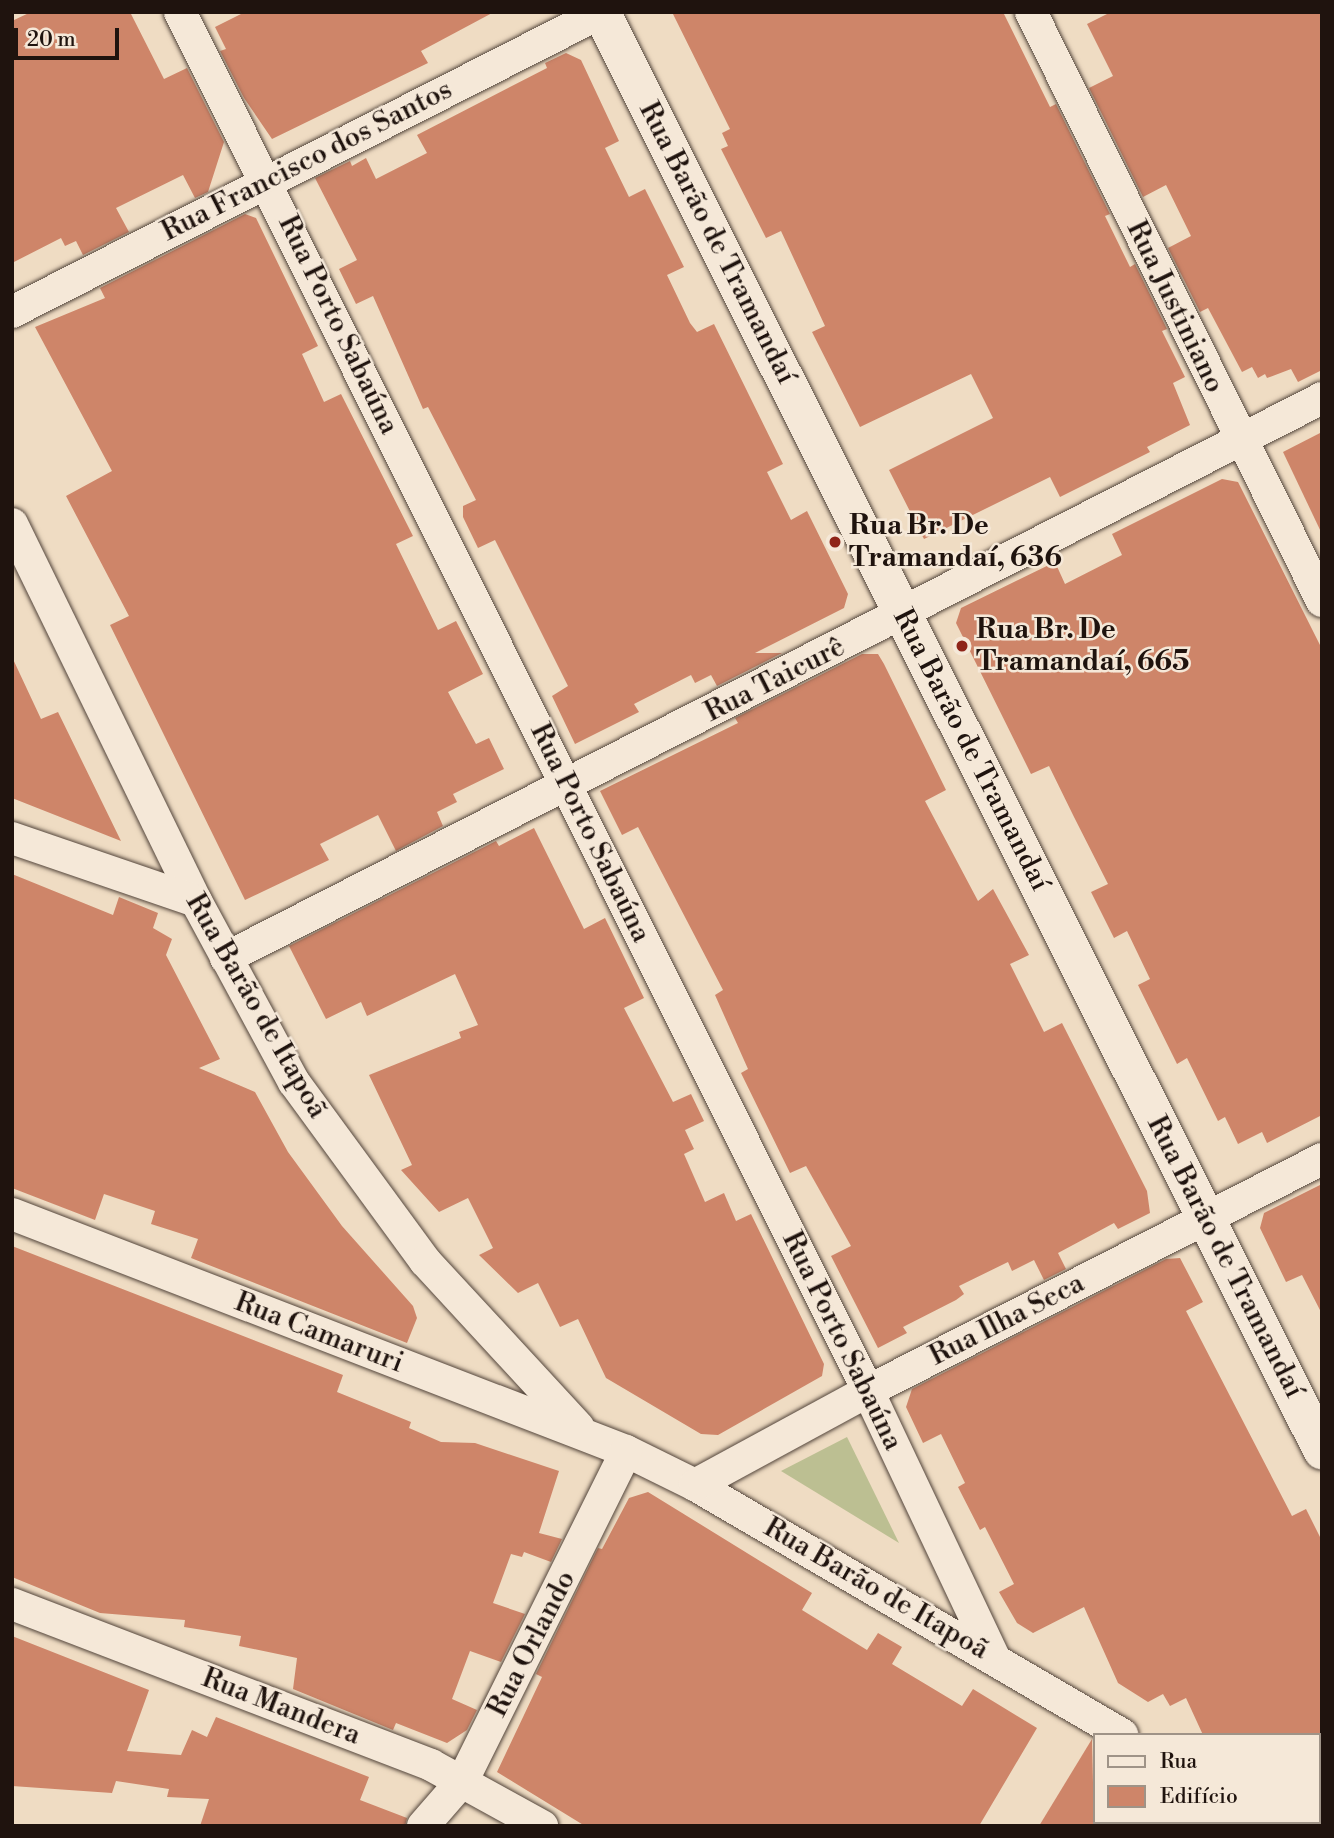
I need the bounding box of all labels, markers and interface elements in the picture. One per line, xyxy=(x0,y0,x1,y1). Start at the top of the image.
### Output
scale bar xyxy=(18,14,122,58)
text: 20 m xyxy=(27,27,76,53)
street label: Rua Francisco dos Santos xyxy=(156,73,458,249)
street label: Rua Barão de Tramandaí xyxy=(631,96,803,390)
street label: Rua Porto Sabaúna xyxy=(270,210,406,440)
street label: Rua Justiniano xyxy=(1119,215,1231,399)
place label: Rua Br. De Tramandaí, 636 xyxy=(849,509,1062,575)
marker: Rua Br. De Tramandaí, 636 xyxy=(827,534,843,550)
street label: Rua Barão de Tramandaí xyxy=(885,603,1057,897)
place label: Rua Br. De Tramandaí, 665 xyxy=(976,613,1189,679)
street label: Rua Taicurê xyxy=(699,630,851,730)
marker: Rua Br. De Tramandaí, 665 xyxy=(954,638,970,654)
street label: Rua Porto Sabaúna xyxy=(522,718,658,948)
street label: Rua Barão de Itapoã xyxy=(178,888,334,1124)
street label: Rua Barão de Tramandaí xyxy=(1139,1110,1311,1404)
street label: Rua Porto Sabaúna xyxy=(774,1226,910,1456)
street label: Rua Ilha Seca xyxy=(924,1267,1090,1373)
street label: Rua Camaruri xyxy=(230,1285,408,1381)
street label: Rua Barão de Itapoã xyxy=(758,1511,994,1667)
street label: Rua Orlando xyxy=(481,1565,583,1723)
street label: Rua Mandera xyxy=(197,1661,365,1753)
legend xyxy=(1092,1733,1320,1824)
text: Rua xyxy=(1160,1749,1197,1775)
text: Edifício xyxy=(1160,1784,1238,1810)

